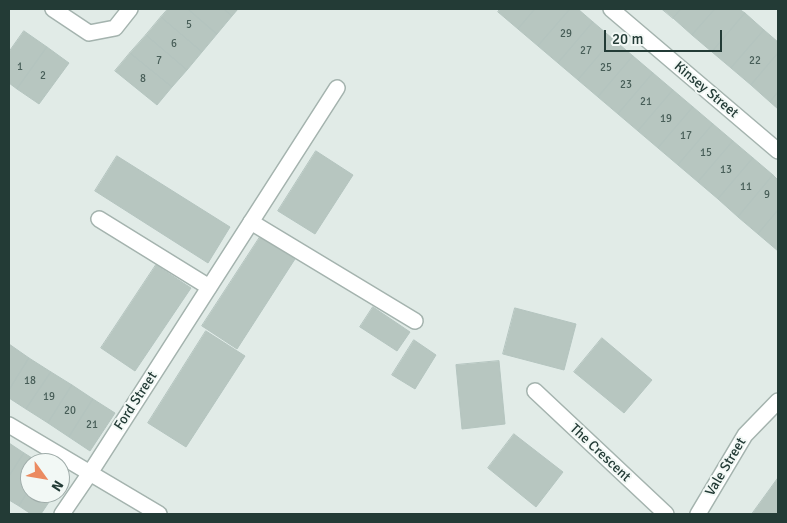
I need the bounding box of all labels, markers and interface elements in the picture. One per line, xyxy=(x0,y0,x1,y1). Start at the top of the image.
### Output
house number: 5 xyxy=(186,18,192,32)
scale bar xyxy=(607,20,724,52)
house number: 29 xyxy=(560,27,572,41)
text: 20 m xyxy=(612,30,643,48)
house number: 6 xyxy=(171,37,177,51)
house number: 27 xyxy=(580,44,592,58)
house number: 7 xyxy=(156,54,162,68)
house number: 22 xyxy=(749,54,761,68)
street label: Kinsey Street xyxy=(670,58,742,122)
house number: 1 xyxy=(17,60,23,74)
house number: 25 xyxy=(600,61,612,75)
house number: 2 xyxy=(40,69,46,83)
house number: 8 xyxy=(140,72,146,86)
house number: 23 xyxy=(620,78,632,92)
house number: 21 xyxy=(640,95,652,109)
house number: 19 xyxy=(660,112,672,126)
house number: 17 xyxy=(680,129,692,143)
house number: 15 xyxy=(700,146,712,160)
house number: 13 xyxy=(720,163,732,177)
house number: 11 xyxy=(740,180,752,194)
house number: 9 xyxy=(764,188,770,202)
street label: Ford Street xyxy=(111,369,161,433)
house number: 18 xyxy=(24,374,36,388)
house number: 19 xyxy=(43,390,55,404)
house number: 20 xyxy=(64,404,76,418)
house number: 21 xyxy=(86,418,98,432)
street label: The Crescent xyxy=(566,421,634,485)
street label: Vale Street xyxy=(702,435,750,499)
north arrow xyxy=(20,453,70,503)
text: N xyxy=(48,477,67,494)

